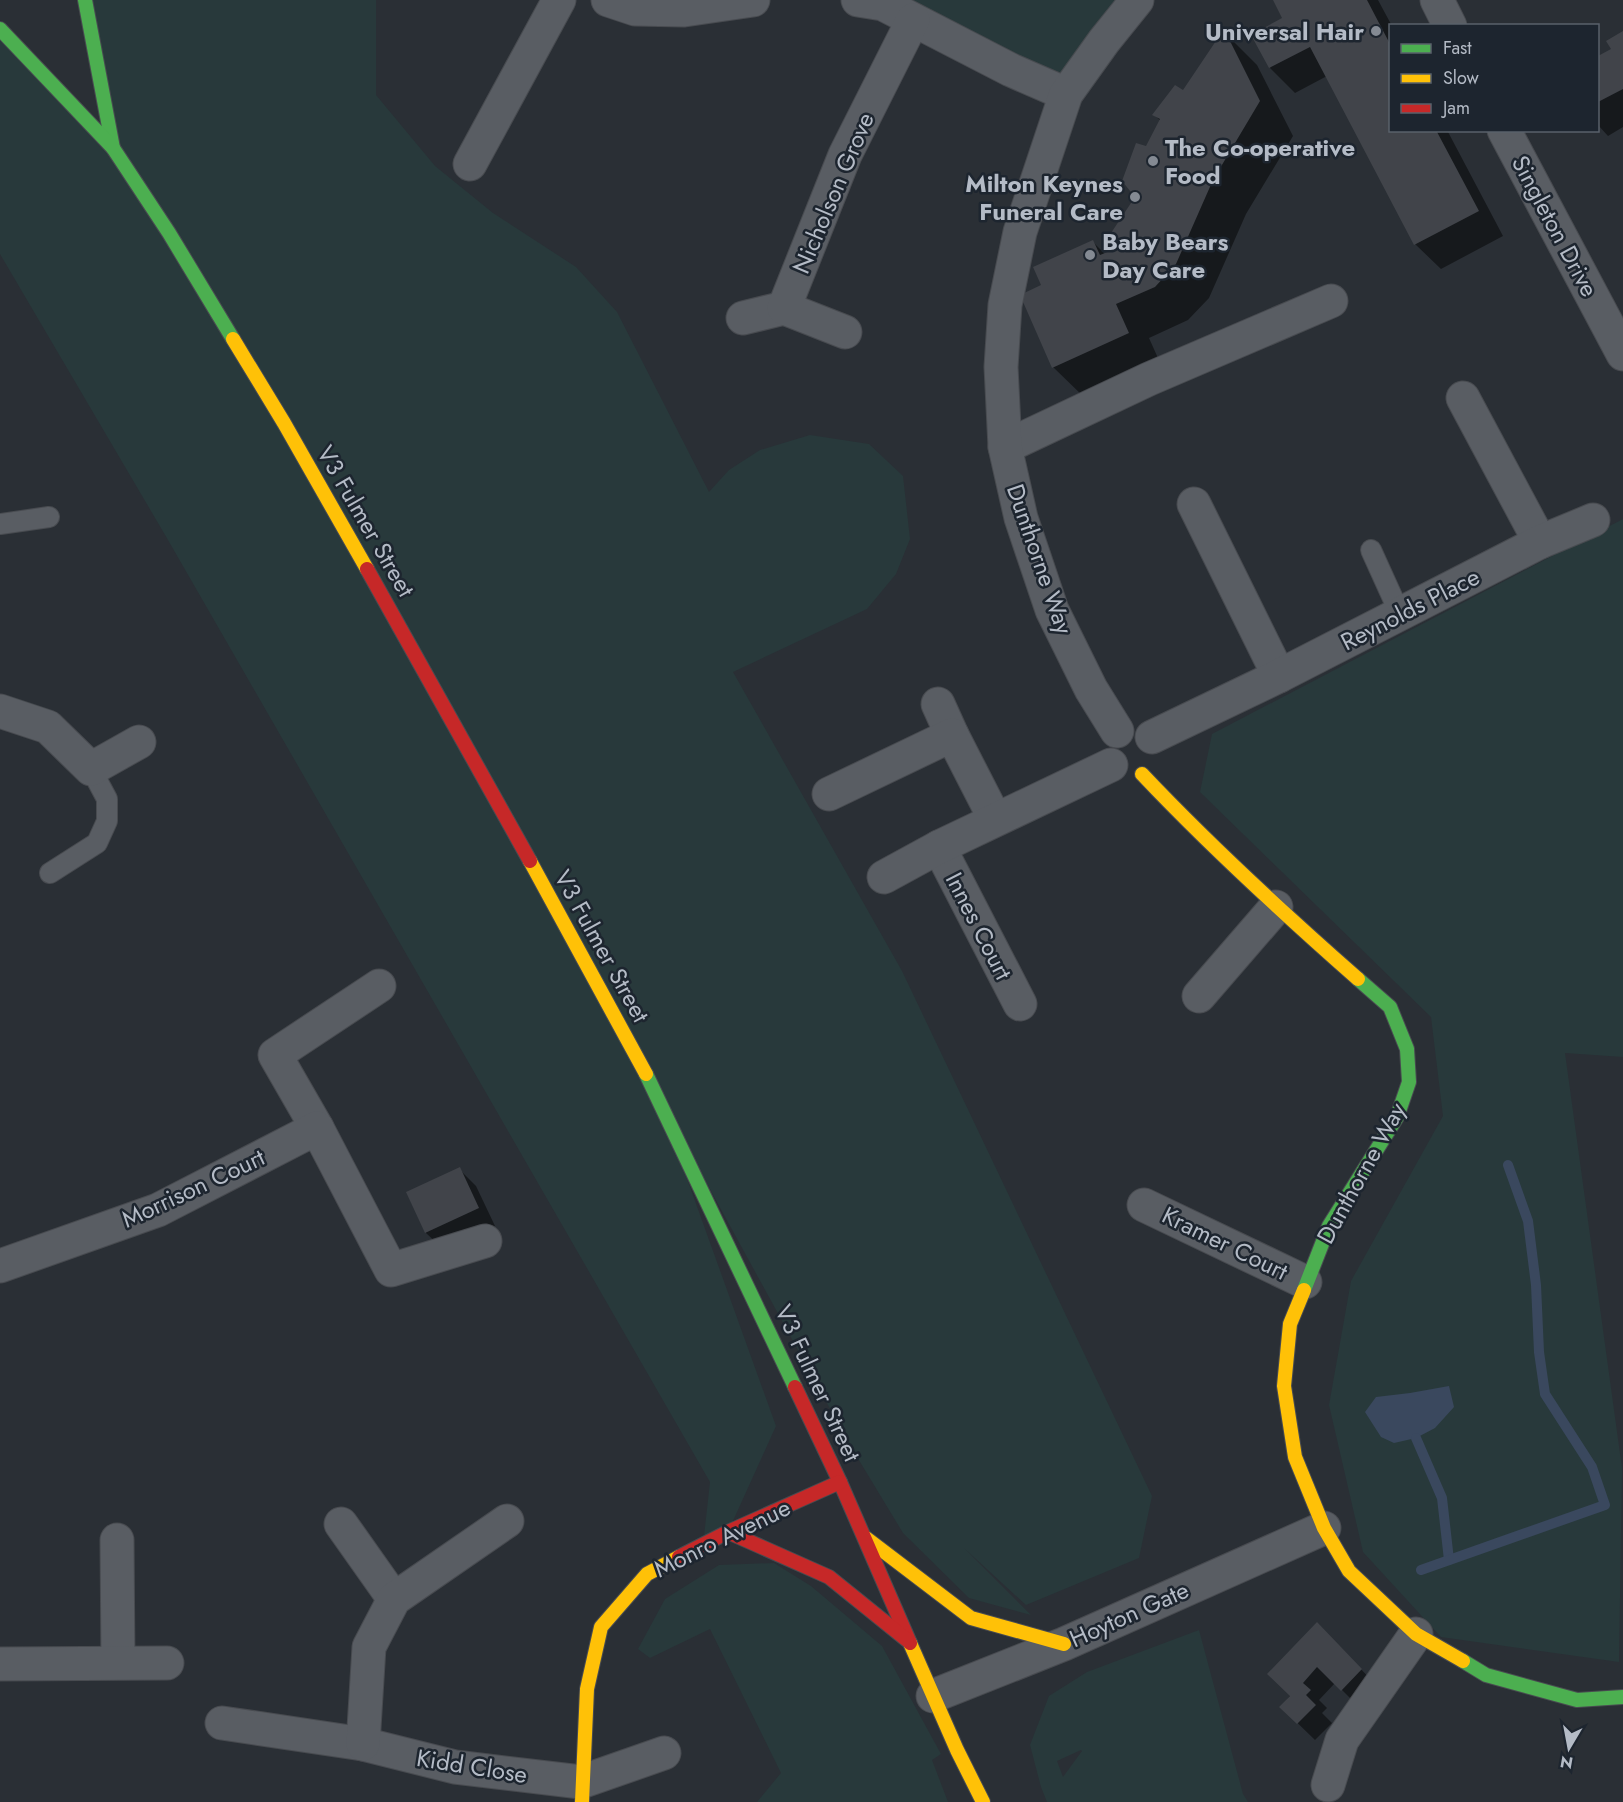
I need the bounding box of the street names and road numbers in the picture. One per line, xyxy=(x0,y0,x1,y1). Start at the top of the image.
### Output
street label: Nicholson Grove xyxy=(783,107,883,279)
street label: Singleton Drive xyxy=(1503,149,1607,303)
street label: V3 Fulmer Street xyxy=(308,439,424,603)
street label: Dunthorne Way xyxy=(998,479,1082,639)
street label: Reynolds Place xyxy=(1334,559,1486,659)
street label: V3 Fulmer Street xyxy=(546,863,659,1029)
street label: Innes Court xyxy=(937,866,1021,986)
street label: Dunthorne Way xyxy=(1308,1096,1415,1250)
street label: Morrison Court xyxy=(116,1140,270,1236)
street label: Kramer Court xyxy=(1156,1197,1294,1289)
street label: V3 Fulmer Street xyxy=(766,1299,870,1467)
street label: Monro Avenue xyxy=(648,1490,796,1586)
street label: Hoyton Gate xyxy=(1064,1572,1194,1656)
street label: Kidd Close xyxy=(414,1740,530,1792)

